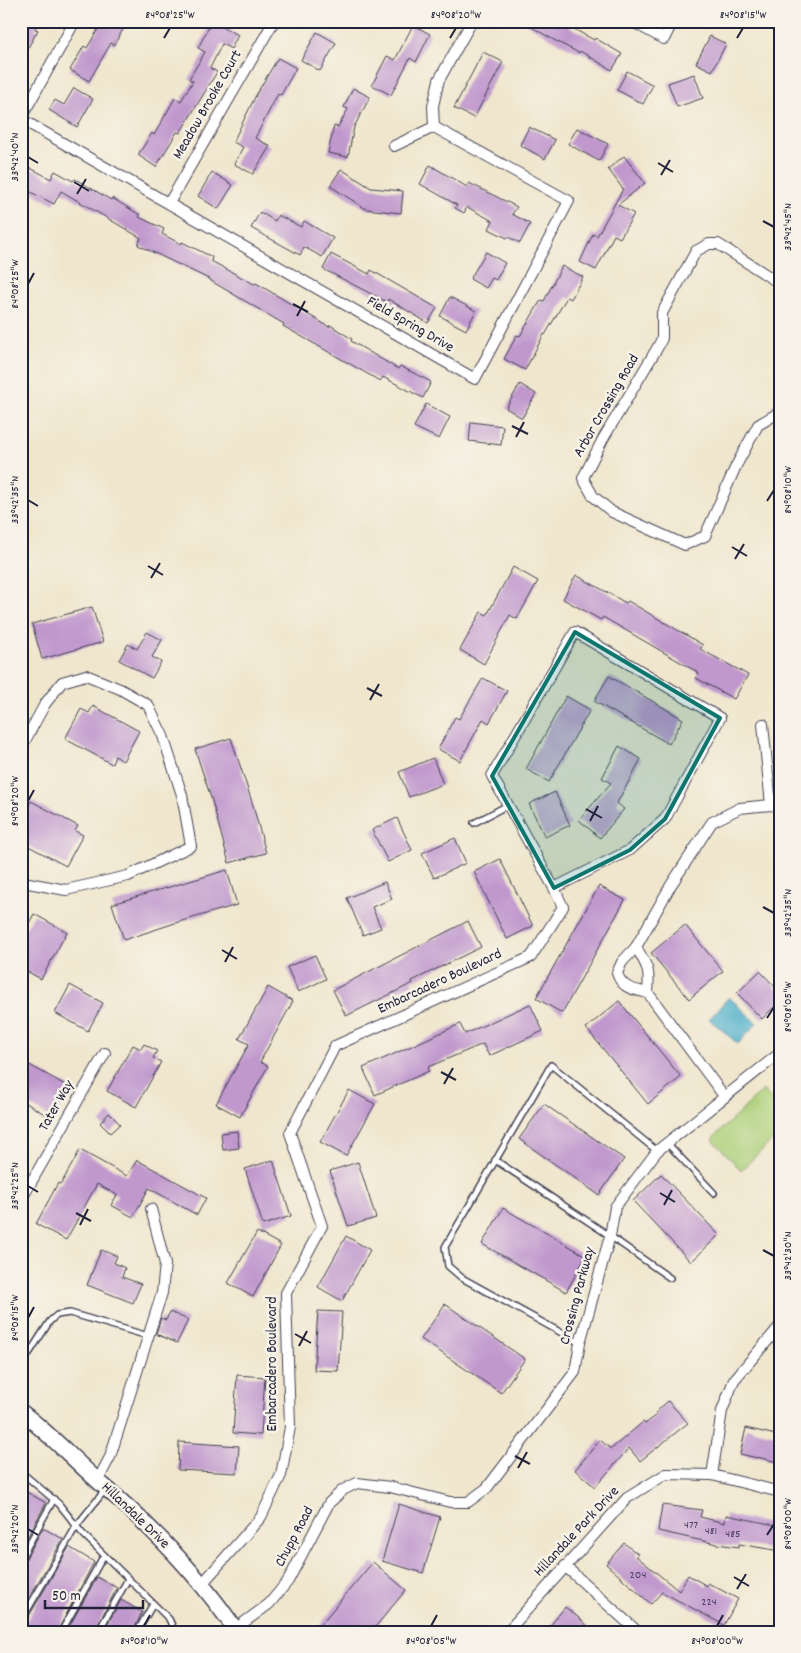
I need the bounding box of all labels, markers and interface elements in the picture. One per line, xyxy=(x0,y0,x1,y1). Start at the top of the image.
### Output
text: 84°08'25"W xyxy=(145,7,195,24)
text: 84°08'20"W xyxy=(431,7,481,24)
text: 84°08'15"W xyxy=(720,7,766,24)
street label: Meadow Brooke Court xyxy=(168,46,249,164)
text: 33°42'40"N xyxy=(7,133,24,181)
text: 33°42'45"N xyxy=(780,203,797,251)
text: 84°08'25"W xyxy=(7,259,24,309)
street label: Field Spring Drive xyxy=(362,291,458,359)
street label: Arbor Crossing Road xyxy=(568,350,646,462)
text: 84°08'10"W xyxy=(780,466,797,514)
text: 33°42'35"N xyxy=(7,476,24,524)
text: 84°08'20"W xyxy=(7,776,24,826)
text: 33°42'35"N xyxy=(780,889,797,937)
street label: Embarcadero Boulevard xyxy=(374,944,506,1020)
text: 84°08'05"W xyxy=(780,982,797,1032)
street label: Tater Way xyxy=(34,1075,81,1136)
text: 33°42'25"N xyxy=(7,1162,24,1210)
text: 33°42'30"N xyxy=(780,1231,797,1281)
street label: Crossing Parkway xyxy=(554,1244,602,1347)
text: 84°08'15"W xyxy=(7,1295,24,1341)
street label: Embarcadero Boulevard xyxy=(262,1297,284,1431)
street label: Hillandale Drive xyxy=(96,1477,175,1555)
street label: Hillandale Park Drive xyxy=(529,1481,625,1582)
text: 84°08'00"W xyxy=(780,1498,797,1550)
street label: Chupp Road xyxy=(270,1503,320,1571)
text: 33°42'20"N xyxy=(7,1504,24,1554)
house number: 477 xyxy=(684,1517,698,1534)
house number: 481 xyxy=(705,1523,717,1540)
house number: 485 xyxy=(725,1526,741,1543)
house number: 204 xyxy=(630,1567,646,1584)
scale bar xyxy=(45,1578,142,1610)
text: 50 m xyxy=(52,1586,81,1608)
house number: 224 xyxy=(701,1594,717,1611)
text: 84°08'10"W xyxy=(120,1633,168,1650)
text: 84°08'05"W xyxy=(406,1633,456,1650)
text: 84°08'00"W xyxy=(691,1633,743,1650)

